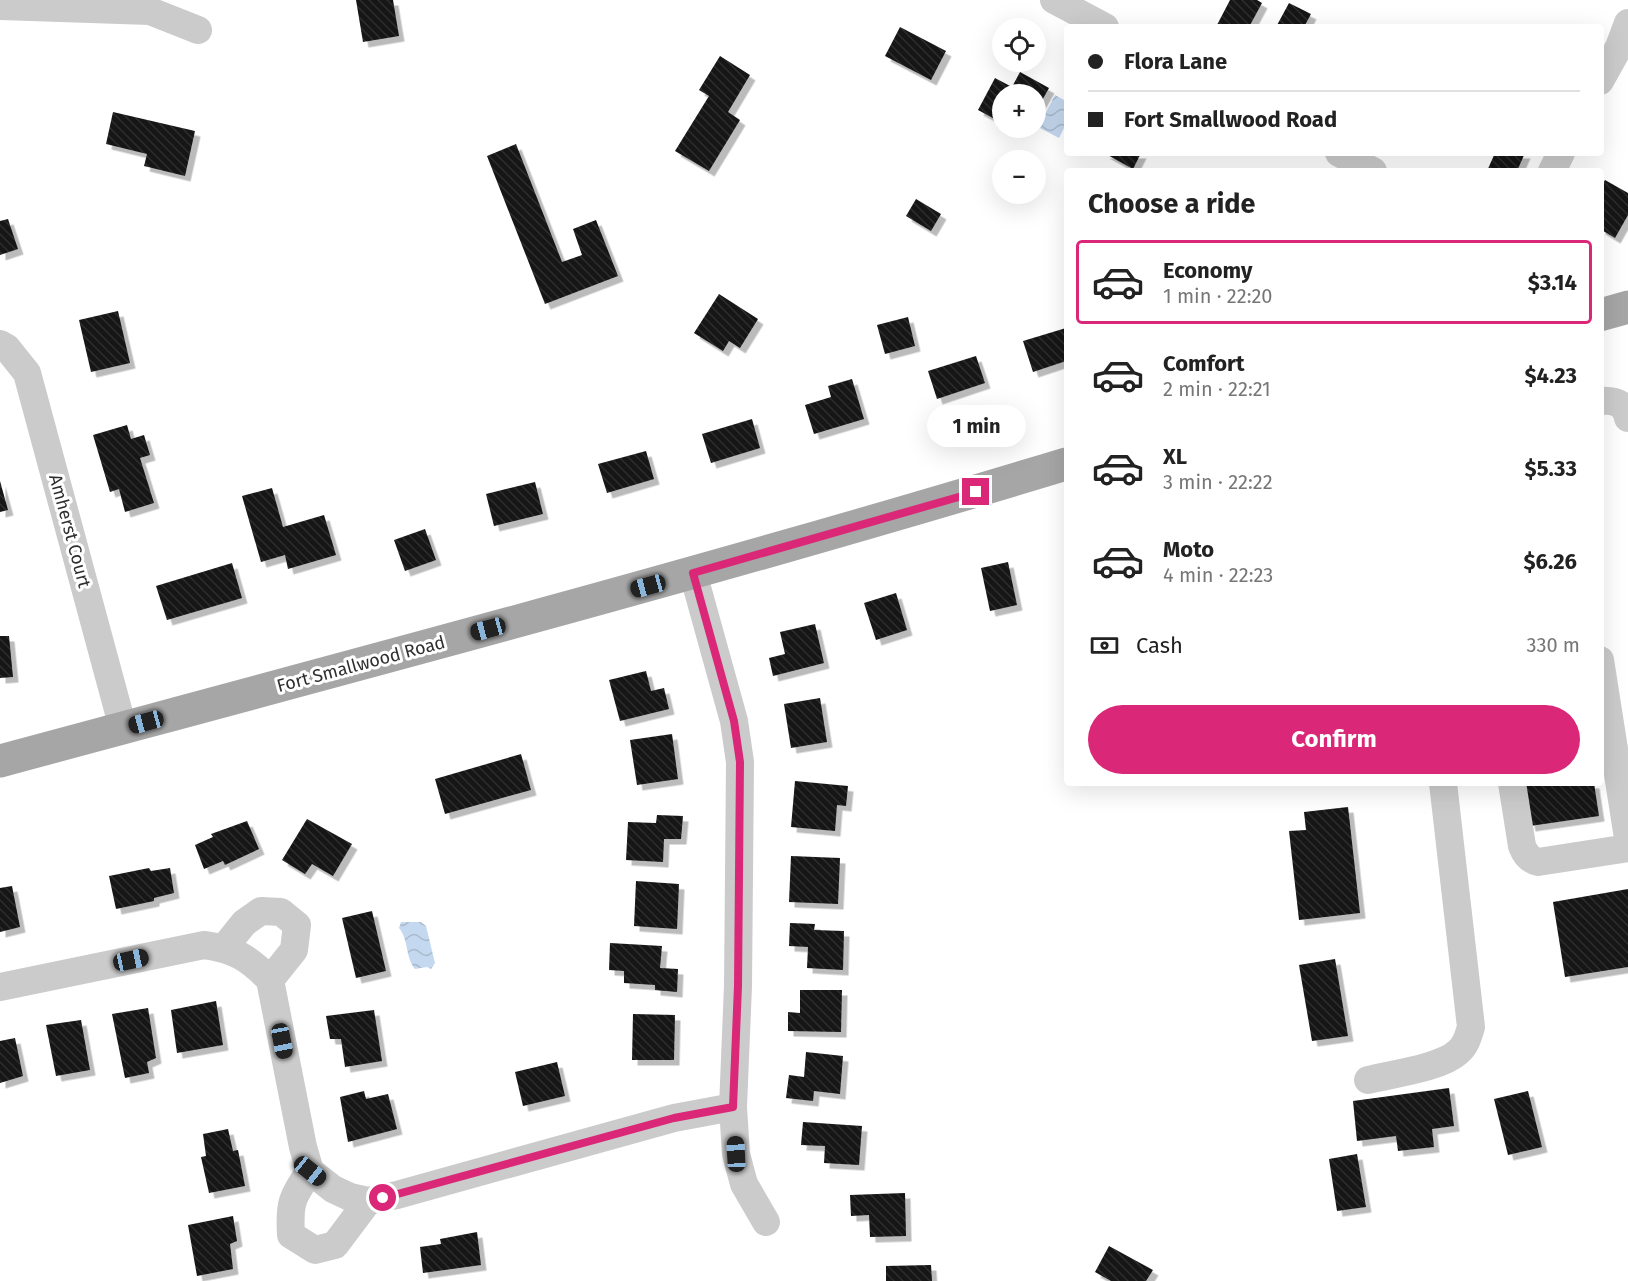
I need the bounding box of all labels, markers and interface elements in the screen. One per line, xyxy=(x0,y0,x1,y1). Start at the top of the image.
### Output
map controls xyxy=(992,18,1046,204)
button: locate xyxy=(992,18,1046,72)
text: Flora Lane xyxy=(1124,48,1227,75)
button: + xyxy=(992,84,1046,138)
text: Fort Smallwood Road xyxy=(1124,106,1337,133)
button: − xyxy=(992,150,1046,204)
text: Choose a ride xyxy=(1088,188,1255,220)
icon: car xyxy=(1091,255,1145,309)
text: Economy xyxy=(1163,257,1252,284)
text: $3.14 xyxy=(1528,269,1577,296)
text: 1 min · 22:20 xyxy=(1163,284,1273,308)
icon: car xyxy=(1091,348,1145,402)
text: Comfort xyxy=(1163,350,1244,377)
text: $4.23 xyxy=(1525,362,1577,389)
text: 2 min · 22:21 xyxy=(1163,377,1271,401)
callout: 1 min xyxy=(926,405,1026,447)
text: 1 min xyxy=(952,414,1001,438)
icon: car xyxy=(1091,441,1145,495)
text: XL xyxy=(1163,443,1187,470)
text: $5.33 xyxy=(1525,455,1577,482)
text: 3 min · 22:22 xyxy=(1163,470,1273,494)
street label: Amherst Court xyxy=(44,472,96,591)
route end xyxy=(962,478,989,505)
icon: car xyxy=(1091,534,1145,588)
text: Moto xyxy=(1163,536,1214,563)
text: $6.26 xyxy=(1523,548,1577,575)
text: 4 min · 22:23 xyxy=(1163,563,1273,587)
car xyxy=(628,573,668,599)
car xyxy=(468,616,508,642)
icon: cash xyxy=(1088,629,1121,662)
street label: Fort Smallwood Road xyxy=(274,631,448,697)
text: Cash xyxy=(1136,632,1183,659)
text: 330 m xyxy=(1526,633,1580,657)
button: Confirm xyxy=(1088,705,1580,774)
car xyxy=(126,709,166,735)
car xyxy=(112,947,150,973)
car xyxy=(270,1022,294,1060)
car xyxy=(726,1136,746,1172)
car xyxy=(290,1153,330,1189)
route start xyxy=(369,1184,396,1211)

